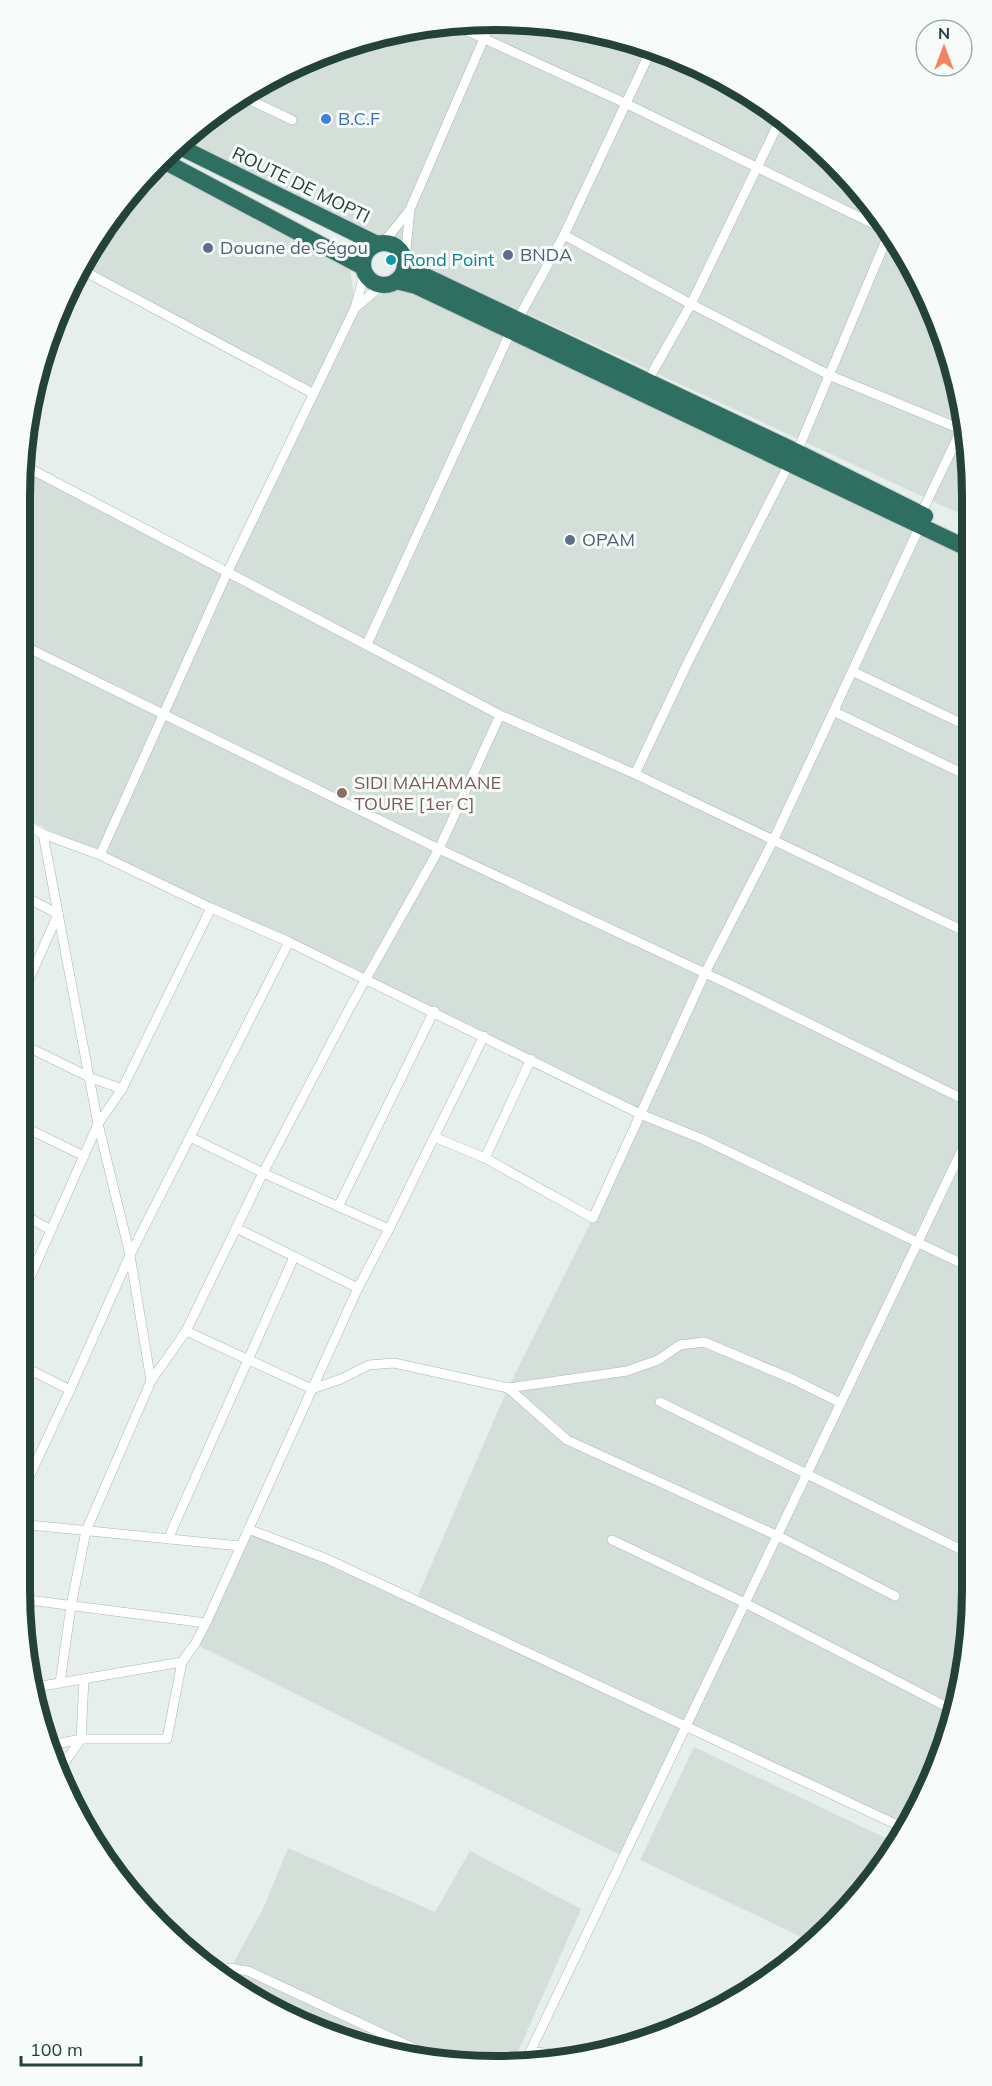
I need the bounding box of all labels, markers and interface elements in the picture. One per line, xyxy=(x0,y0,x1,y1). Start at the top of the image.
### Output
north arrow xyxy=(914,18,974,78)
text: N xyxy=(938,23,950,43)
place label: B.C.F xyxy=(338,107,380,130)
marker: B.C.F xyxy=(319,112,333,126)
street label: ROUTE DE MOPTI xyxy=(229,141,374,228)
place label: Douane de Ségou xyxy=(220,236,368,259)
marker: Douane de Ségou xyxy=(201,241,215,255)
place label: BNDA xyxy=(520,243,572,266)
place label: Rond Point xyxy=(403,248,494,271)
marker: BNDA xyxy=(501,248,515,262)
marker: Rond Point xyxy=(384,253,398,267)
place label: OPAM xyxy=(582,528,635,551)
marker: OPAM xyxy=(563,533,577,547)
place label: SIDI MAHAMANE TOURE [1er C] xyxy=(354,771,501,815)
marker: SIDI MAHAMANE TOURE [1er C] xyxy=(335,786,349,800)
scale bar xyxy=(21,2029,141,2067)
text: 100 m xyxy=(30,2038,83,2061)

